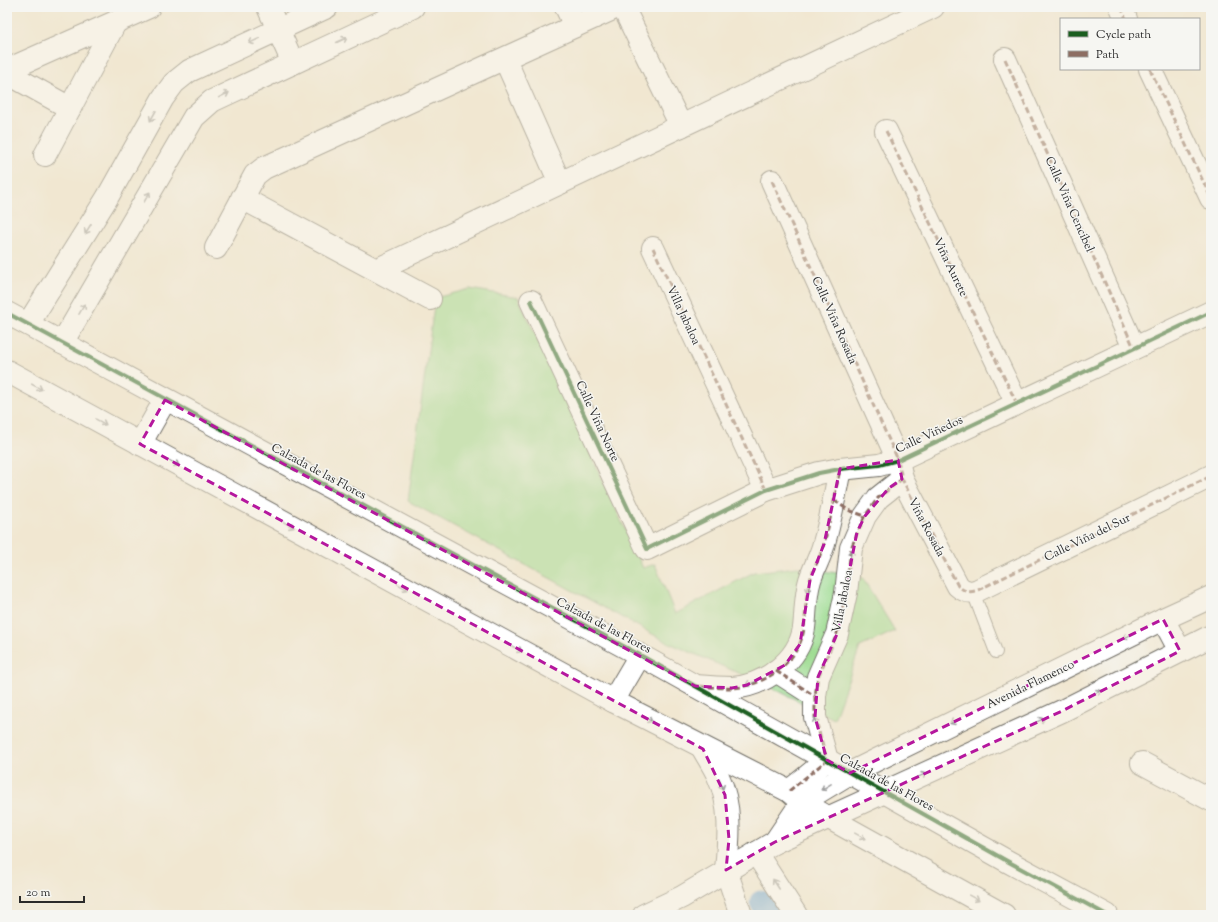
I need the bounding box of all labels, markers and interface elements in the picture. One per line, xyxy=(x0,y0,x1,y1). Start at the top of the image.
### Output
legend xyxy=(1060,18,1200,70)
text: Cycle path xyxy=(1096,26,1151,44)
one-way arrow xyxy=(335,36,347,43)
one-way arrow xyxy=(248,38,260,45)
text: Path xyxy=(1096,46,1119,64)
one-way arrow xyxy=(218,91,230,98)
one-way arrow xyxy=(149,110,156,122)
street label: Calle Viña Cencibel xyxy=(1040,154,1099,256)
one-way arrow xyxy=(143,191,151,203)
one-way arrow xyxy=(84,223,92,234)
street label: Viña Aurete xyxy=(928,235,972,300)
street label: Calle Viña Rosada xyxy=(807,274,862,368)
street label: Villa Jabaloa xyxy=(662,283,705,348)
one-way arrow xyxy=(78,303,86,315)
street label: Calle Viña Norte xyxy=(570,378,624,465)
one-way arrow xyxy=(31,384,43,391)
street label: Calle Viñedos xyxy=(893,411,966,458)
one-way arrow xyxy=(95,418,107,426)
street label: Calzada de las Flores xyxy=(268,439,370,505)
one-way arrow xyxy=(168,459,180,467)
street label: Viña Rosada xyxy=(903,495,949,561)
street label: Calle Viña del Sur xyxy=(1041,509,1134,567)
one-way arrow xyxy=(282,521,294,529)
one-way arrow xyxy=(847,549,855,562)
street label: Villa Jabaloa xyxy=(828,568,858,634)
one-way arrow xyxy=(804,580,812,593)
one-way arrow xyxy=(397,584,409,591)
street label: Calzada de las Flores xyxy=(553,593,655,659)
one-way arrow xyxy=(1122,633,1134,640)
one-way arrow xyxy=(511,646,523,653)
street label: Avenida Flamenco xyxy=(983,656,1078,714)
one-way arrow xyxy=(745,680,758,687)
one-way arrow xyxy=(1090,689,1102,696)
one-way arrow xyxy=(641,716,653,724)
one-way arrow xyxy=(812,716,820,729)
one-way arrow xyxy=(1032,717,1044,725)
one-way arrow xyxy=(949,718,961,725)
street label: Calzada de las Flores xyxy=(836,749,937,816)
one-way arrow xyxy=(914,772,926,779)
one-way arrow xyxy=(718,777,725,790)
one-way arrow xyxy=(820,784,832,792)
one-way arrow xyxy=(854,832,866,840)
scale bar xyxy=(20,878,84,904)
one-way arrow xyxy=(772,879,780,890)
text: 20 m xyxy=(26,884,51,902)
one-way arrow xyxy=(968,895,980,903)

